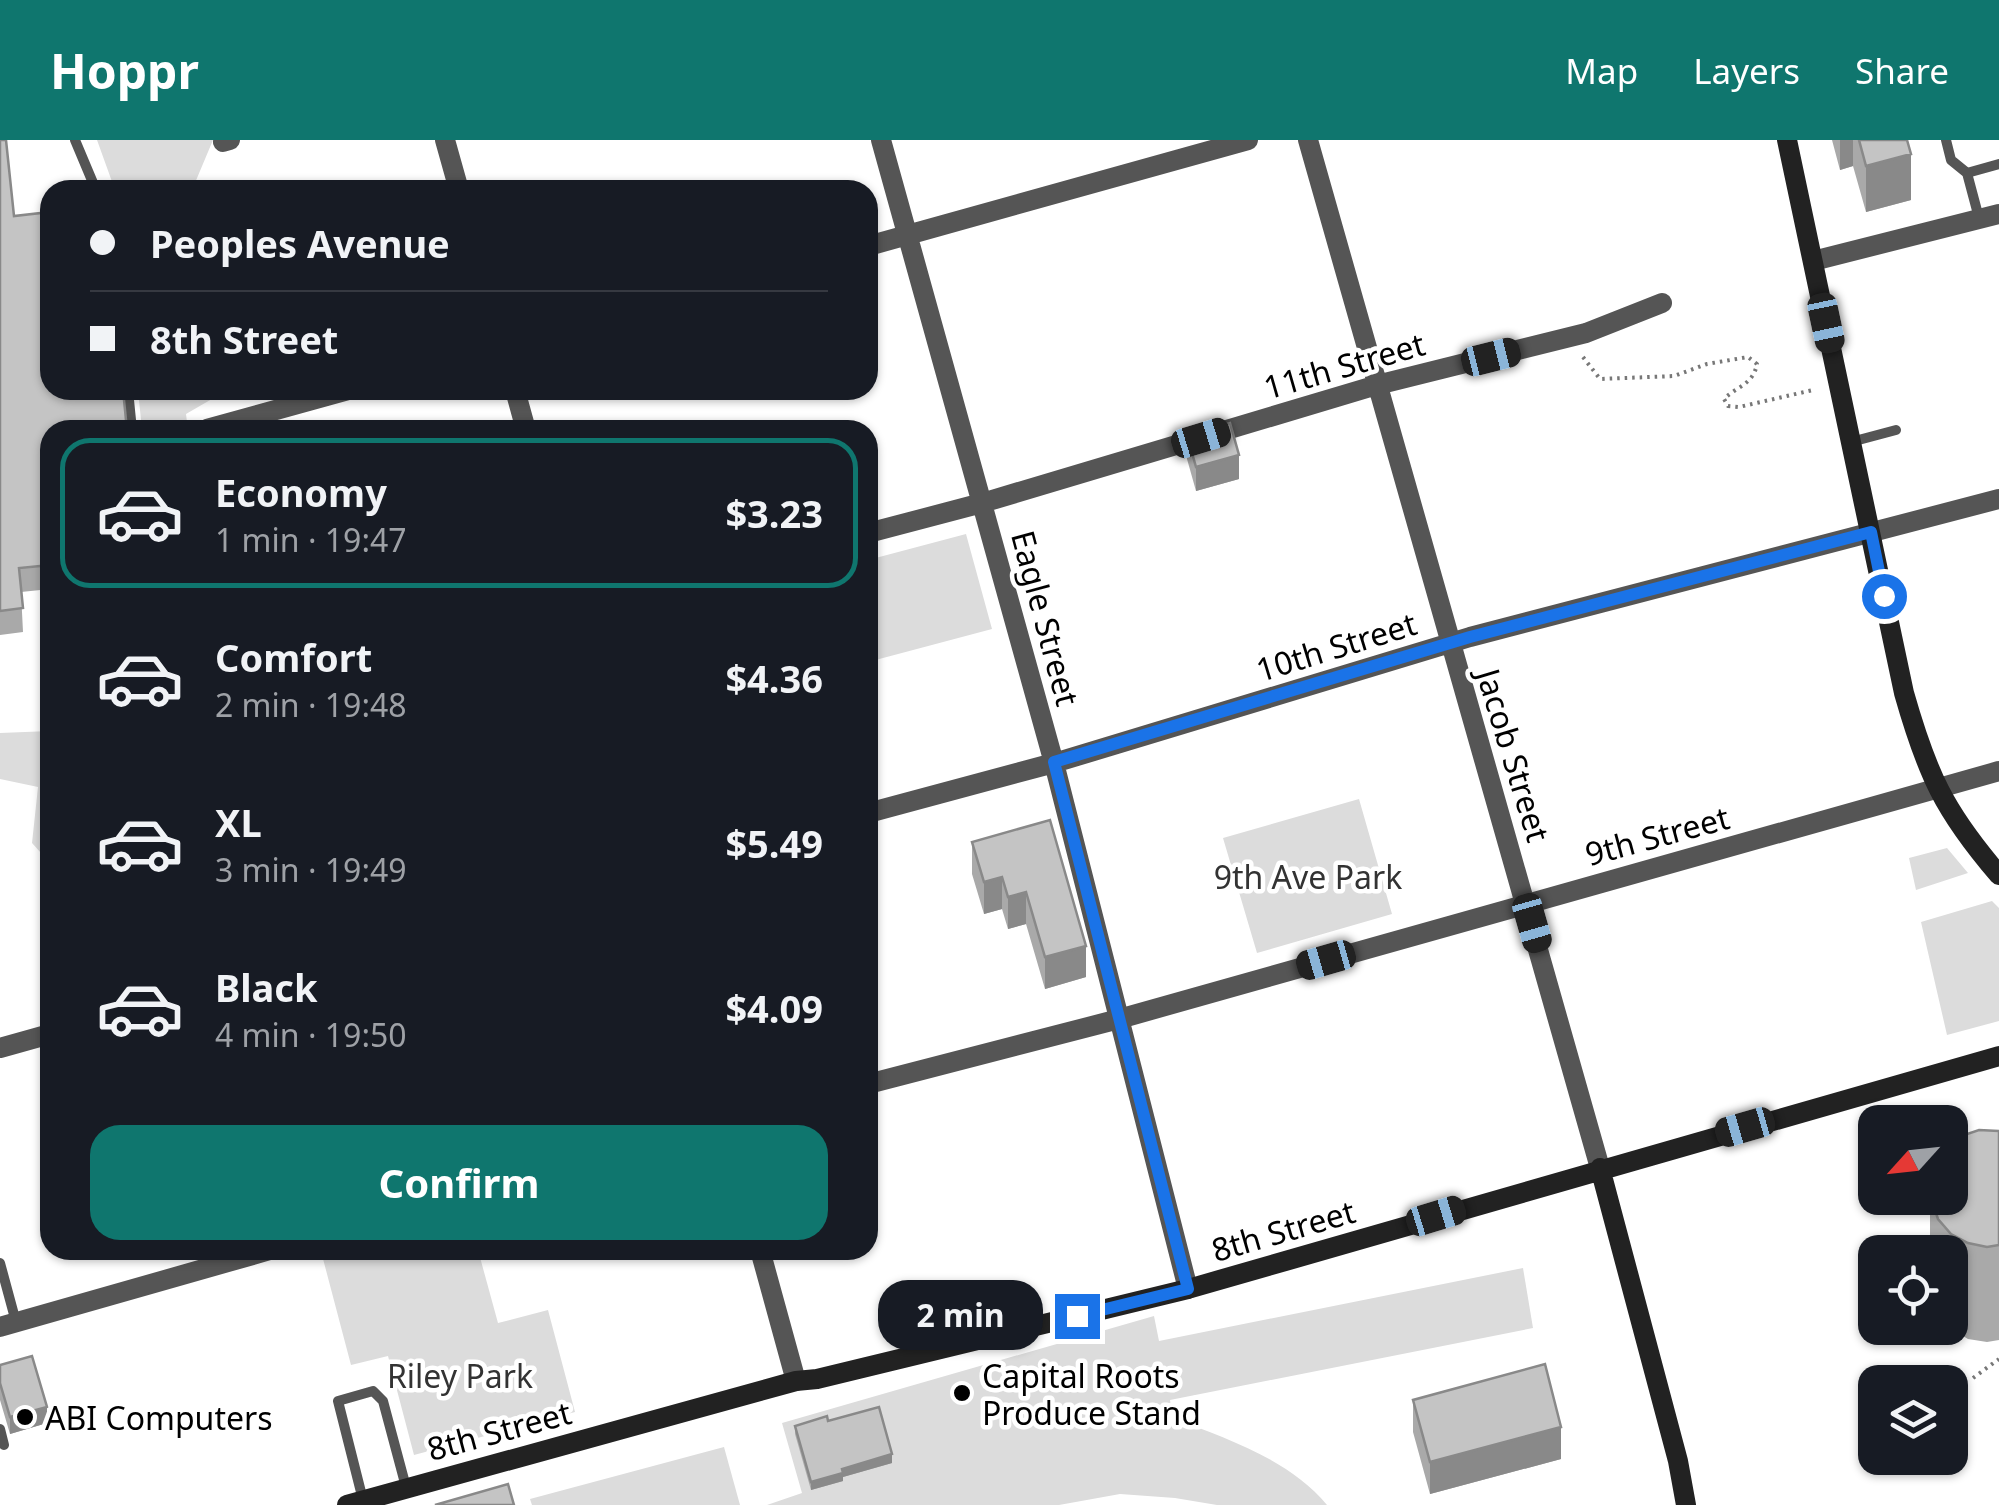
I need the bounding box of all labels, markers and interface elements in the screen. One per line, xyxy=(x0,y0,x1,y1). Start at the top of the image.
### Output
text: Hoppr xyxy=(50,38,199,103)
text: Map xyxy=(1565,47,1638,94)
text: Layers xyxy=(1693,47,1800,94)
text: Share xyxy=(1855,47,1949,94)
text: Peoples Avenue xyxy=(150,217,450,269)
car xyxy=(1805,291,1847,355)
text: 8th Street xyxy=(150,313,338,365)
street label: 11th Street xyxy=(1258,322,1430,408)
car xyxy=(1458,335,1524,379)
car xyxy=(1168,415,1234,461)
text: Economy xyxy=(215,466,387,518)
icon: car xyxy=(95,468,185,558)
text: $3.23 xyxy=(725,487,823,539)
text: 1 min · 19:47 xyxy=(215,518,407,561)
street label: Eagle Street xyxy=(1002,526,1090,710)
route start xyxy=(1862,574,1907,619)
street label: 10th Street xyxy=(1251,601,1421,691)
text: Comfort xyxy=(215,631,372,683)
icon: car xyxy=(95,633,185,723)
text: $4.36 xyxy=(725,652,823,704)
street label: Jacob Street xyxy=(1466,660,1561,847)
text: 2 min · 19:48 xyxy=(215,683,407,726)
street label: 9th Street xyxy=(1580,795,1734,875)
text: XL xyxy=(215,796,262,848)
icon: car xyxy=(95,798,185,888)
text: $5.49 xyxy=(725,817,823,869)
text: 3 min · 19:49 xyxy=(215,848,407,891)
park label: 9th Ave Park xyxy=(1214,855,1402,898)
car xyxy=(1509,890,1555,956)
car xyxy=(1293,937,1359,983)
text: Black xyxy=(215,961,318,1013)
icon: car xyxy=(95,963,185,1053)
text: $4.09 xyxy=(725,982,823,1034)
text: 4 min · 19:50 xyxy=(215,1013,407,1056)
car xyxy=(1712,1104,1778,1150)
north arrow xyxy=(1858,1105,1968,1215)
map controls xyxy=(1858,1105,1968,1475)
button: Confirm xyxy=(90,1125,828,1240)
street label: 8th Street xyxy=(1206,1189,1360,1271)
car xyxy=(1403,1193,1469,1239)
button: locate xyxy=(1858,1235,1968,1345)
callout: 2 min xyxy=(877,1281,1042,1351)
text: 2 min xyxy=(916,1293,1005,1336)
route end xyxy=(1055,1294,1100,1339)
park label: Riley Park xyxy=(387,1354,533,1397)
place label: Capital Roots Produce Stand xyxy=(982,1354,1201,1434)
button: layers xyxy=(1858,1365,1968,1475)
marker: Capital Roots Produce Stand xyxy=(951,1382,973,1404)
street label: 8th Street xyxy=(422,1390,576,1470)
place label: ABI Computers xyxy=(45,1396,273,1439)
marker: ABI Computers xyxy=(14,1406,36,1428)

